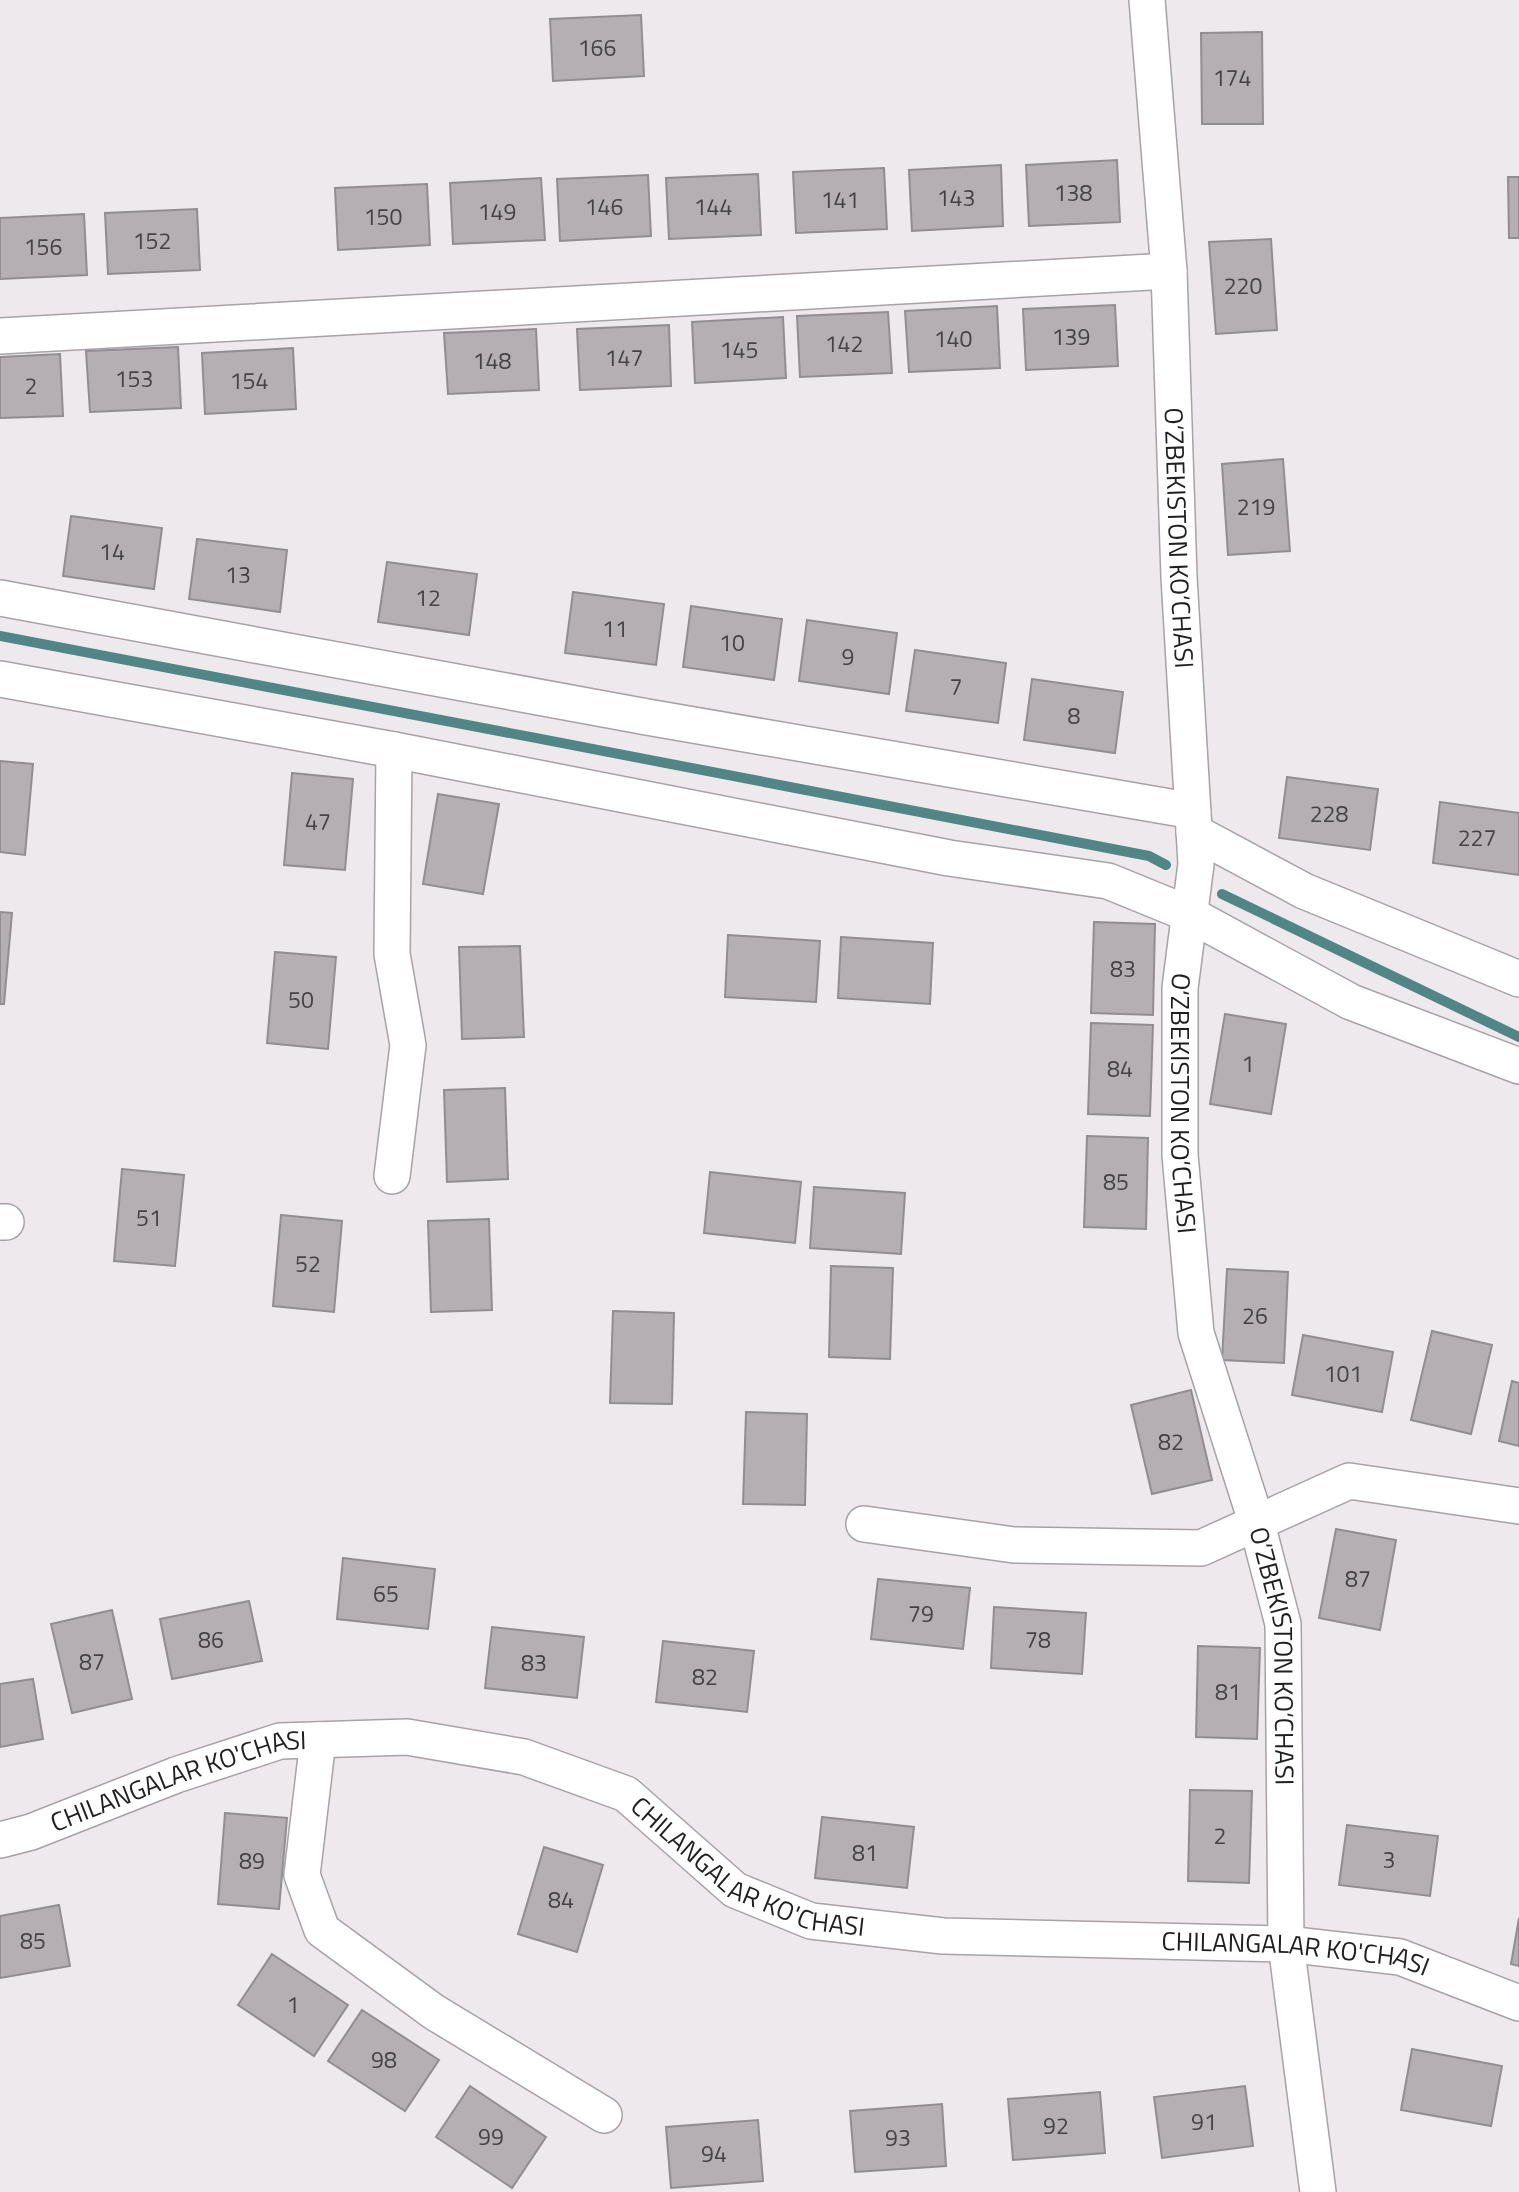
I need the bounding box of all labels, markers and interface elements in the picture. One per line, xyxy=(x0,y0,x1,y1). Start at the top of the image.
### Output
house number: 166 xyxy=(578,30,616,65)
house number: 174 xyxy=(1213,60,1251,95)
house number: 138 xyxy=(1054,175,1092,210)
house number: 143 xyxy=(937,180,975,215)
house number: 141 xyxy=(821,182,859,217)
house number: 146 xyxy=(585,189,623,224)
house number: 144 xyxy=(694,189,732,224)
house number: 149 xyxy=(478,194,516,229)
house number: 150 xyxy=(364,199,402,234)
house number: 152 xyxy=(133,223,171,258)
house number: 156 xyxy=(24,229,62,264)
house number: 220 xyxy=(1224,268,1262,303)
house number: 139 xyxy=(1052,319,1090,354)
house number: 140 xyxy=(934,321,972,356)
house number: 142 xyxy=(825,326,863,361)
house number: 145 xyxy=(720,332,758,367)
house number: 147 xyxy=(605,340,643,375)
house number: 148 xyxy=(473,343,511,378)
house number: 153 xyxy=(115,361,153,396)
house number: 154 xyxy=(230,363,268,398)
house number: 2 xyxy=(25,368,37,403)
street label: O‘ZBEKISTON KO‘CHASI xyxy=(1154,407,1204,669)
house number: 219 xyxy=(1237,489,1275,524)
house number: 14 xyxy=(99,534,125,569)
house number: 13 xyxy=(225,557,251,592)
house number: 12 xyxy=(415,580,441,615)
house number: 11 xyxy=(602,611,628,646)
house number: 10 xyxy=(719,625,745,660)
house number: 9 xyxy=(842,639,854,674)
house number: 7 xyxy=(950,669,962,704)
house number: 8 xyxy=(1068,698,1081,733)
house number: 228 xyxy=(1310,796,1348,831)
house number: 47 xyxy=(305,804,331,839)
house number: 227 xyxy=(1458,820,1496,855)
house number: 83 xyxy=(1110,951,1136,986)
street label: O‘ZBEKISTON KO‘CHASI xyxy=(1161,971,1207,1235)
house number: 50 xyxy=(288,982,314,1017)
house number: 1 xyxy=(1242,1046,1254,1081)
house number: 84 xyxy=(1107,1051,1133,1086)
house number: 85 xyxy=(1103,1164,1129,1199)
house number: 51 xyxy=(136,1200,162,1235)
house number: 52 xyxy=(295,1246,321,1281)
house number: 26 xyxy=(1242,1298,1268,1333)
house number: 101 xyxy=(1324,1356,1362,1391)
house number: 82 xyxy=(1158,1424,1184,1459)
street label: O‘ZBEKISTON KO‘CHASI xyxy=(1240,1523,1305,1786)
house number: 87 xyxy=(1345,1561,1371,1596)
house number: 65 xyxy=(373,1576,399,1611)
house number: 79 xyxy=(908,1596,934,1631)
house number: 86 xyxy=(198,1622,224,1657)
house number: 78 xyxy=(1025,1622,1051,1657)
house number: 87 xyxy=(79,1644,105,1679)
house number: 83 xyxy=(521,1645,547,1680)
house number: 82 xyxy=(692,1659,718,1694)
house number: 81 xyxy=(1215,1674,1241,1709)
street label: CHILANGALAR KO'CHASI xyxy=(44,1720,307,1842)
street label: CHILANGALAR KO'CHASI xyxy=(622,1787,867,1946)
house number: 2 xyxy=(1214,1818,1226,1853)
house number: 81 xyxy=(852,1835,878,1870)
house number: 3 xyxy=(1383,1842,1395,1877)
house number: 89 xyxy=(239,1843,265,1878)
house number: 84 xyxy=(548,1882,574,1917)
street label: CHILANGALAR KO'CHASI xyxy=(1161,1921,1435,1986)
house number: 85 xyxy=(20,1923,46,1958)
house number: 1 xyxy=(287,1987,299,2022)
house number: 98 xyxy=(371,2042,397,2077)
house number: 91 xyxy=(1191,2104,1217,2139)
house number: 92 xyxy=(1043,2108,1069,2143)
house number: 99 xyxy=(478,2119,504,2154)
house number: 93 xyxy=(885,2120,911,2155)
house number: 94 xyxy=(701,2136,727,2171)

